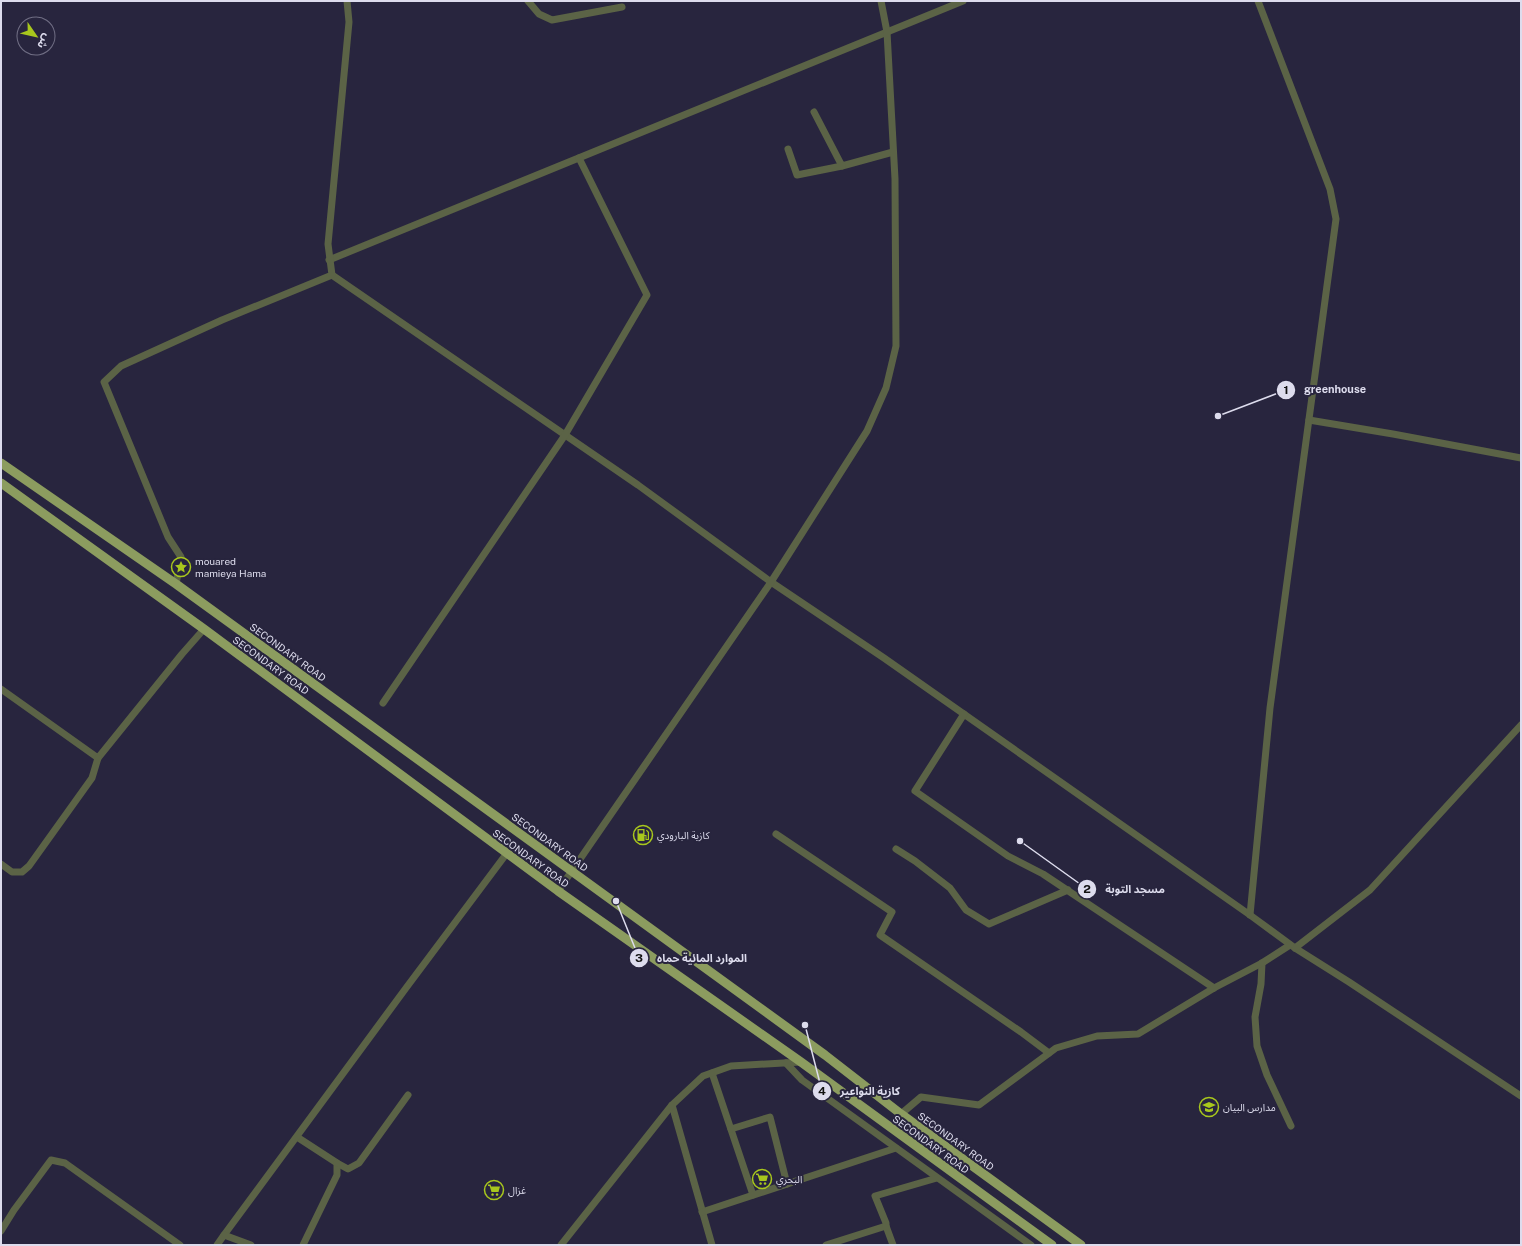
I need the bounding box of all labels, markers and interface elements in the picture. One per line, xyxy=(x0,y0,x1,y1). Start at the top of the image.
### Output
north arrow xyxy=(16,16,56,56)
text: ش xyxy=(34,31,53,51)
callout: greenhouse xyxy=(1276,378,1374,401)
text: 1 xyxy=(1283,383,1289,397)
text: greenhouse xyxy=(1304,383,1366,395)
place label: mouared mamieya Hama xyxy=(195,555,266,579)
place icon: mouared mamieya Hama xyxy=(170,556,192,578)
street label: SECONDARY ROAD xyxy=(248,620,328,684)
street label: SECONDARY ROAD xyxy=(231,633,311,697)
street label: SECONDARY ROAD xyxy=(510,810,590,874)
fuel station icon: كازية البارودي xyxy=(632,824,654,846)
street label: SECONDARY ROAD xyxy=(491,826,571,890)
place label: كازية البارودي xyxy=(657,829,710,843)
callout: مسجد التوبة xyxy=(1077,878,1173,901)
text: 2 xyxy=(1083,882,1091,896)
text: مسجد التوبة xyxy=(1105,883,1165,896)
callout: الموارد المائية حماه xyxy=(629,947,755,970)
text: 3 xyxy=(635,951,643,965)
text: الموارد المائية حماه xyxy=(657,952,747,965)
callout: كازية النواعير xyxy=(812,1080,908,1103)
text: 4 xyxy=(818,1084,826,1098)
text: كازية النواعير xyxy=(839,1085,901,1098)
school or university icon: مدارس البيان xyxy=(1198,1096,1220,1118)
place label: مدارس البيان xyxy=(1223,1101,1276,1114)
street label: SECONDARY ROAD xyxy=(916,1109,996,1173)
street label: SECONDARY ROAD xyxy=(891,1112,971,1176)
supermarket icon: البحري xyxy=(751,1168,773,1190)
place label: البحري xyxy=(776,1173,802,1187)
supermarket icon: غزال xyxy=(483,1179,505,1201)
place label: غزال xyxy=(508,1184,526,1197)

